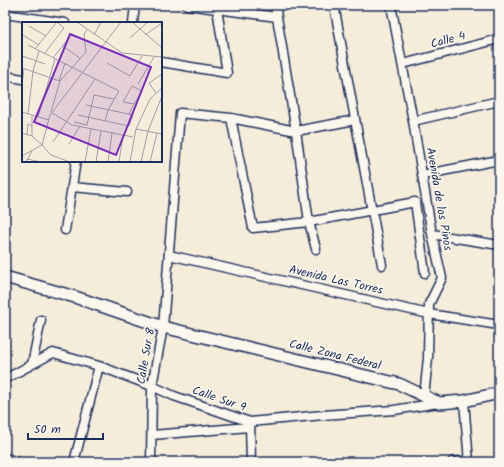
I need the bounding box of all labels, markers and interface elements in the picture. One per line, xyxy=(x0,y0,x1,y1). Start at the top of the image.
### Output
inset map xyxy=(22,22,162,162)
street label: Calle 4 xyxy=(428,26,468,54)
street label: Avenida de los Pinos xyxy=(421,146,457,252)
street label: Avenida Las Torres xyxy=(287,260,385,300)
street label: Calle Sur 8 xyxy=(132,325,160,386)
street label: Calle Zona Federal xyxy=(287,334,383,376)
street label: Calle Sur 9 xyxy=(190,381,249,417)
scale bar xyxy=(28,415,103,441)
text: 50 m xyxy=(34,420,61,439)

